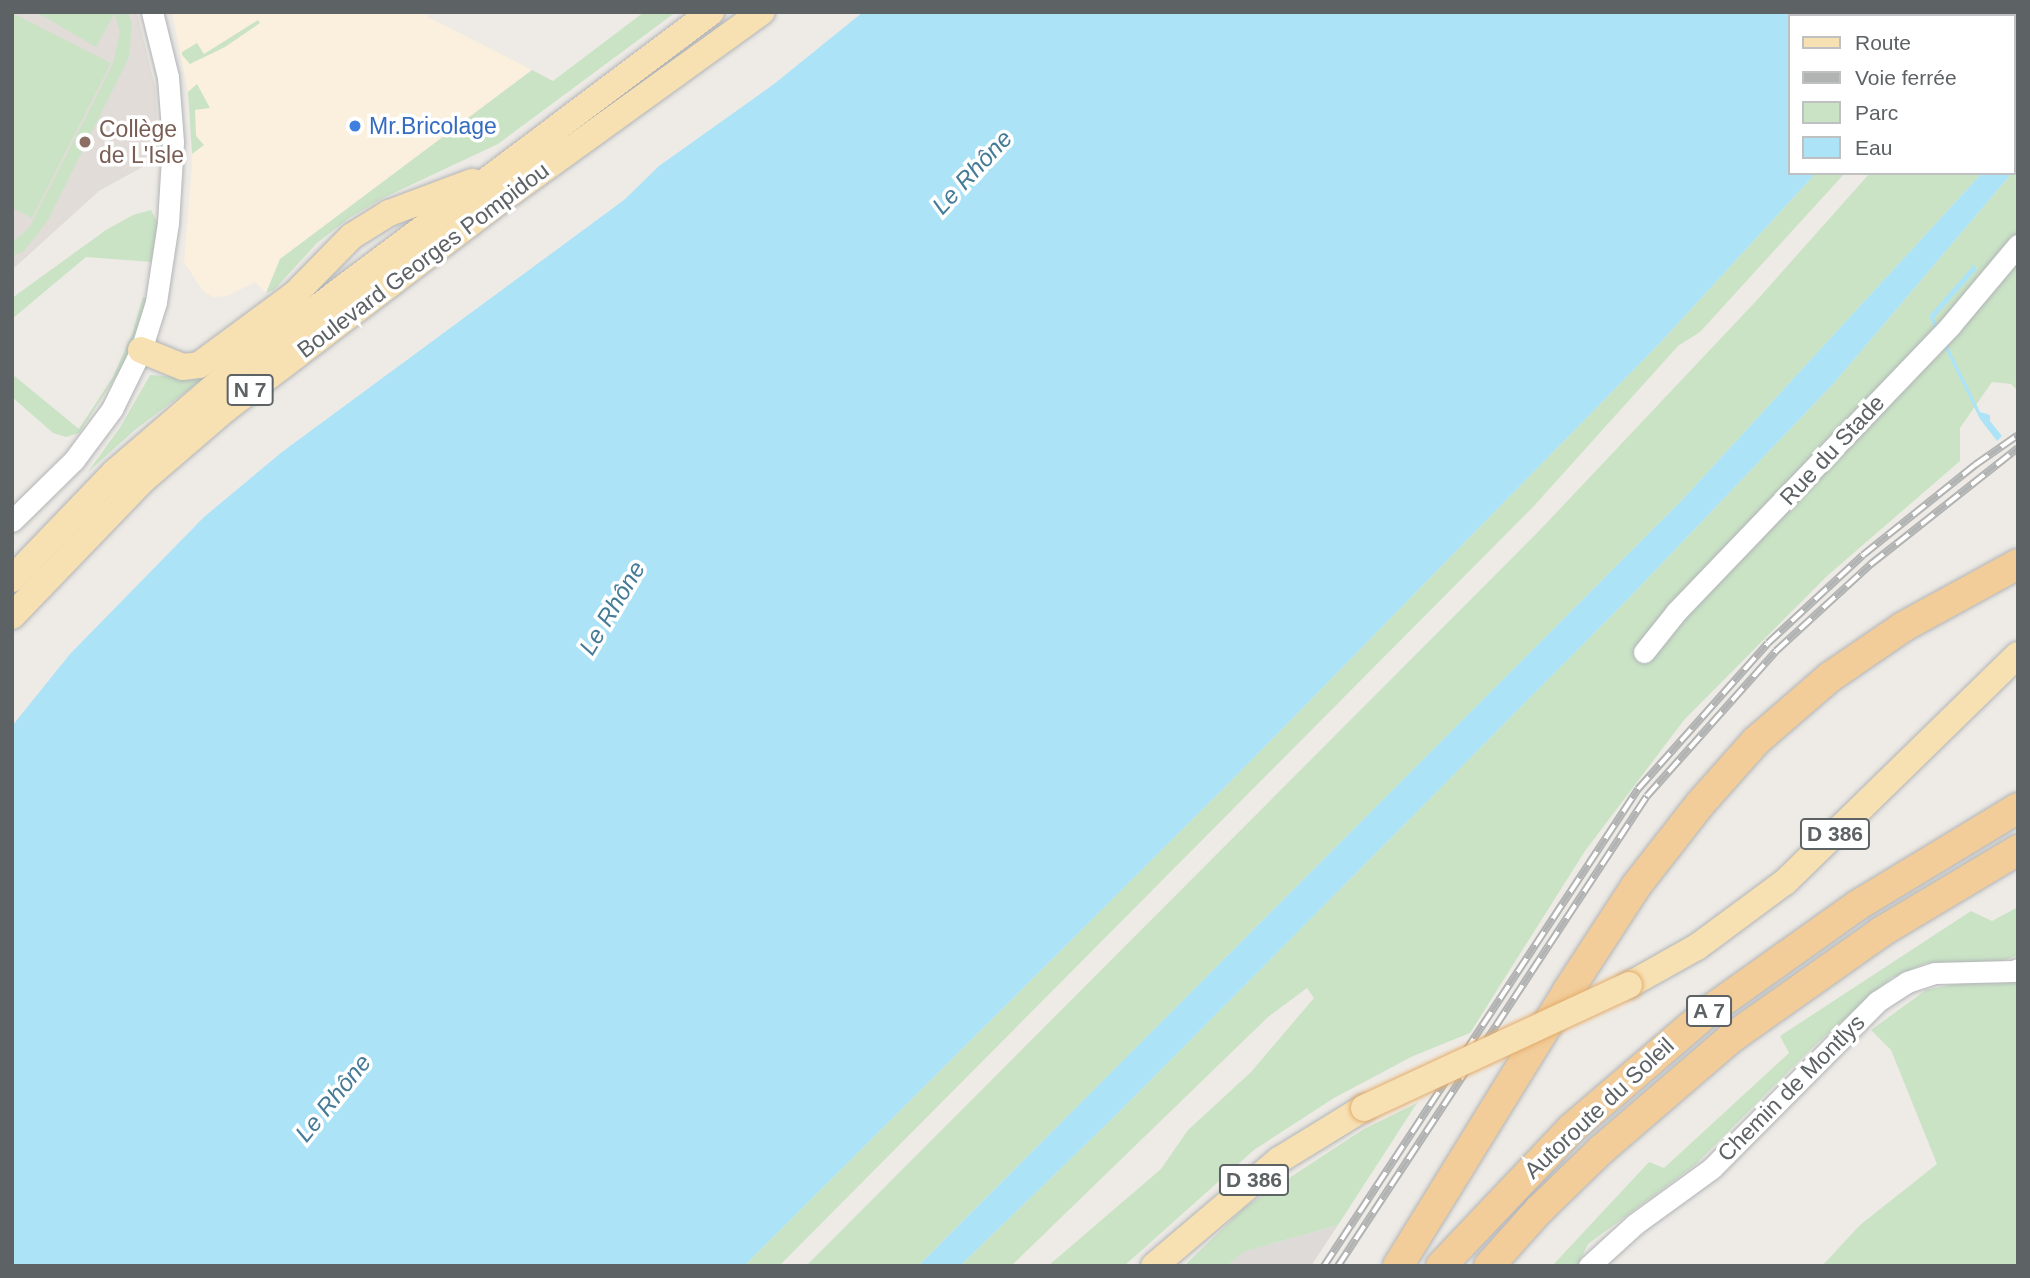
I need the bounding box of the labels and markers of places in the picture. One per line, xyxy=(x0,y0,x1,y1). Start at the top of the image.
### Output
place label: Mr.Bricolage xyxy=(369,112,497,140)
place label: Collège de L'Isle xyxy=(99,115,184,169)
marker: Mr.Bricolage xyxy=(347,118,363,134)
marker: Collège de L'Isle xyxy=(77,134,93,150)

